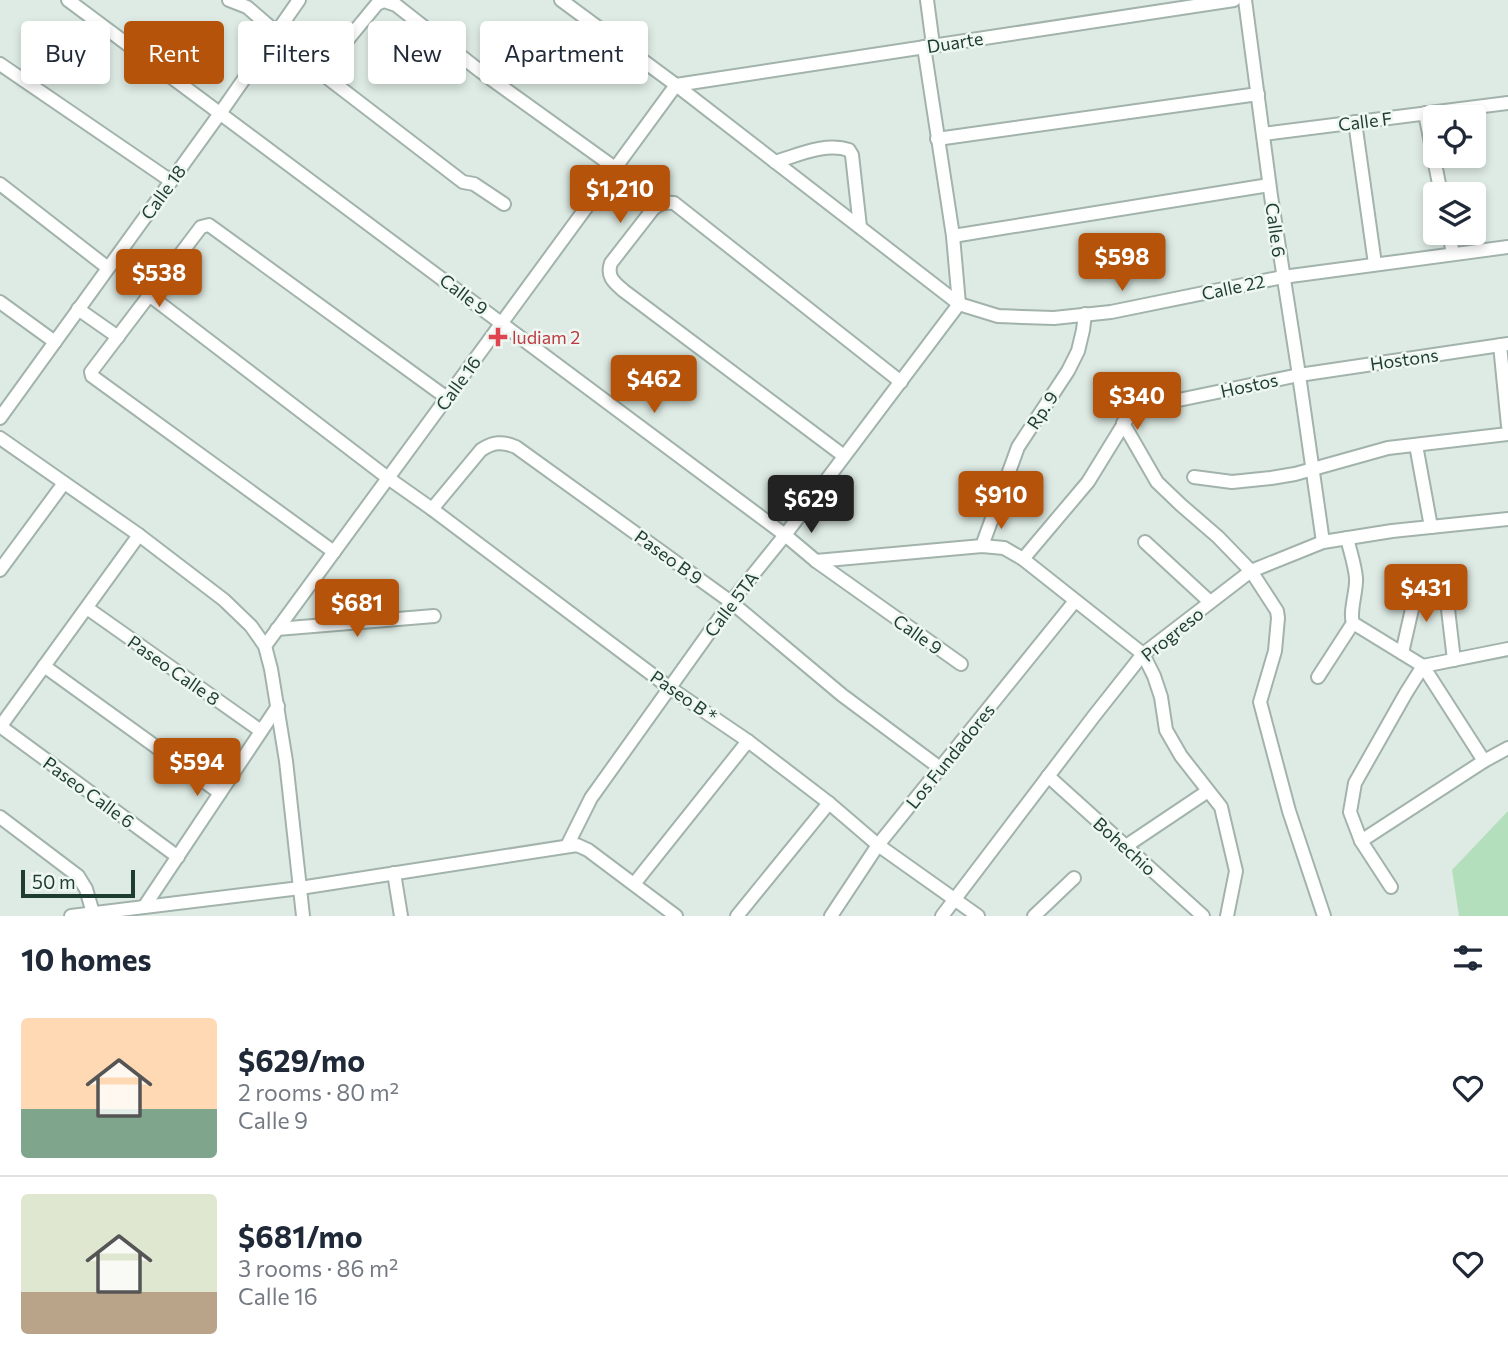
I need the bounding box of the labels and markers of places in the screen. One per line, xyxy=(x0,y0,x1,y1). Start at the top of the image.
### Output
pin: $1,210 xyxy=(563,166,677,225)
pin: $598 xyxy=(1081,233,1163,293)
pin: $538 xyxy=(118,250,200,309)
place label: ludiam 2 xyxy=(512,326,580,348)
marker: ludiam 2 xyxy=(490,329,506,345)
pin: $462 xyxy=(613,356,695,415)
pin: $340 xyxy=(1096,372,1178,432)
pin: $910 xyxy=(960,472,1042,531)
pin: $629 xyxy=(770,476,852,535)
pin: $431 xyxy=(1385,564,1467,624)
pin: $681 xyxy=(316,580,398,639)
pin: $594 xyxy=(156,738,238,798)

